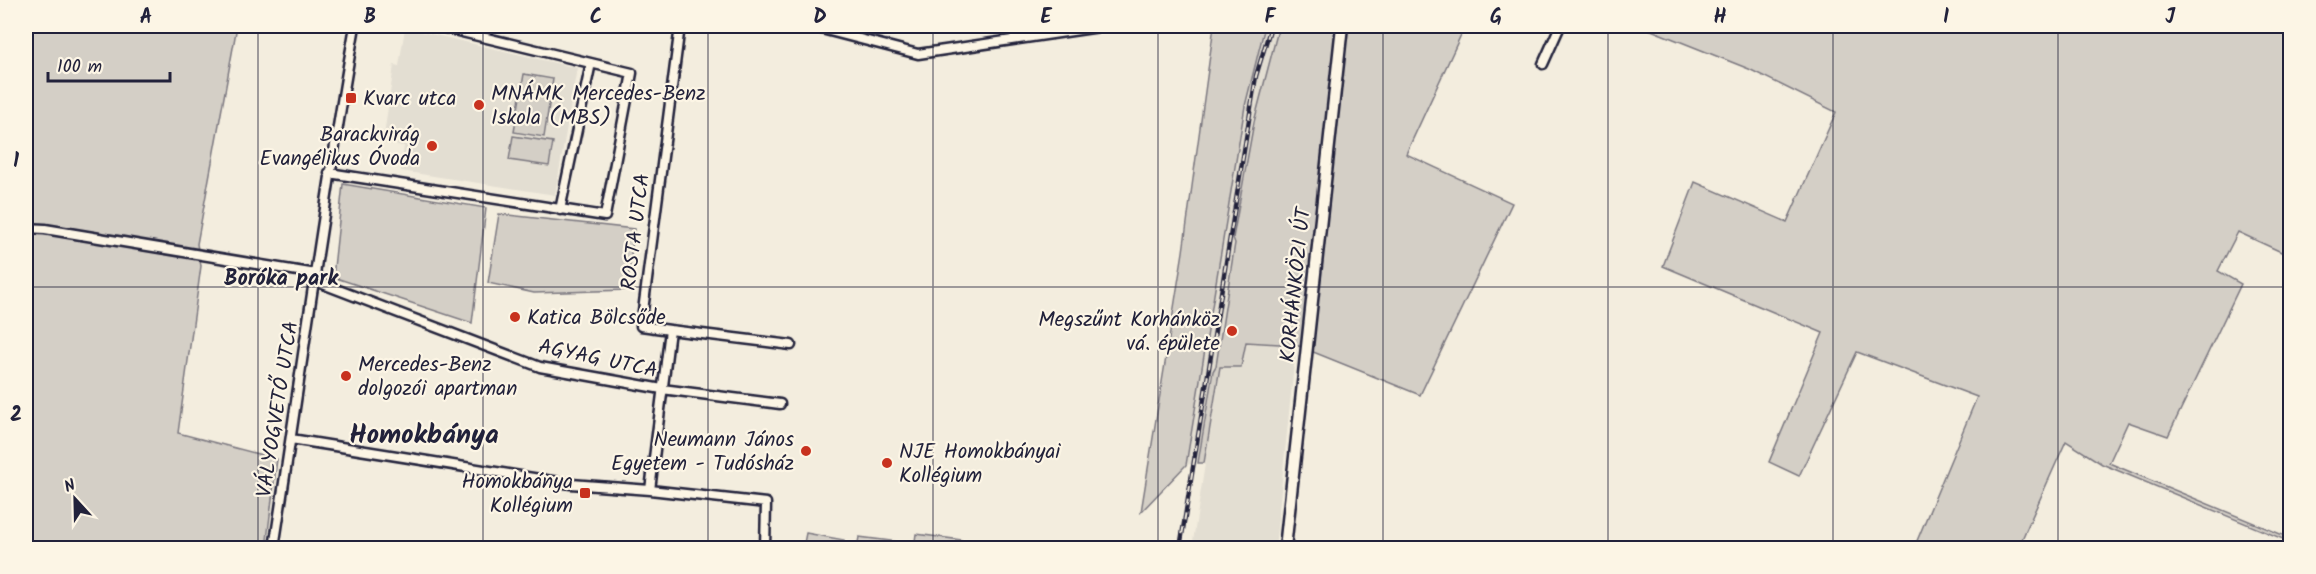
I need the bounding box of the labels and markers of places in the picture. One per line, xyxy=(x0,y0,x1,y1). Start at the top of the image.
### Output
place label: MNÁMK Mercedes-Benz Iskola (MBS) xyxy=(491,78,706,135)
place label: Kvarc utca xyxy=(363,83,456,116)
marker: Kvarc utca xyxy=(344,91,358,105)
marker: MNÁMK Mercedes-Benz Iskola (MBS) xyxy=(472,98,486,112)
place label: Barackvirág Evangélikus Óvoda xyxy=(260,119,420,176)
marker: Barackvirág Evangélikus Óvoda xyxy=(425,139,439,153)
place label: Katica Bölcsőde xyxy=(527,302,666,335)
place label: Megszűnt Korhánköz vá. épülete xyxy=(1038,304,1221,361)
marker: Katica Bölcsőde xyxy=(508,310,522,324)
marker: Megszűnt Korhánköz vá. épülete xyxy=(1225,324,1239,338)
place label: Mercedes-Benz dolgozói apartman xyxy=(358,349,517,406)
marker: Mercedes-Benz dolgozói apartman xyxy=(339,369,353,383)
place label: Neumann János Egyetem - Tudósház xyxy=(611,424,794,481)
place label: NJE Homokbányai Kollégium xyxy=(899,436,1061,493)
marker: Neumann János Egyetem - Tudósház xyxy=(799,444,813,458)
marker: NJE Homokbányai Kollégium xyxy=(880,456,894,470)
place label: Homokbánya Kollégium xyxy=(462,466,573,523)
marker: Homokbánya Kollégium xyxy=(578,486,592,500)

